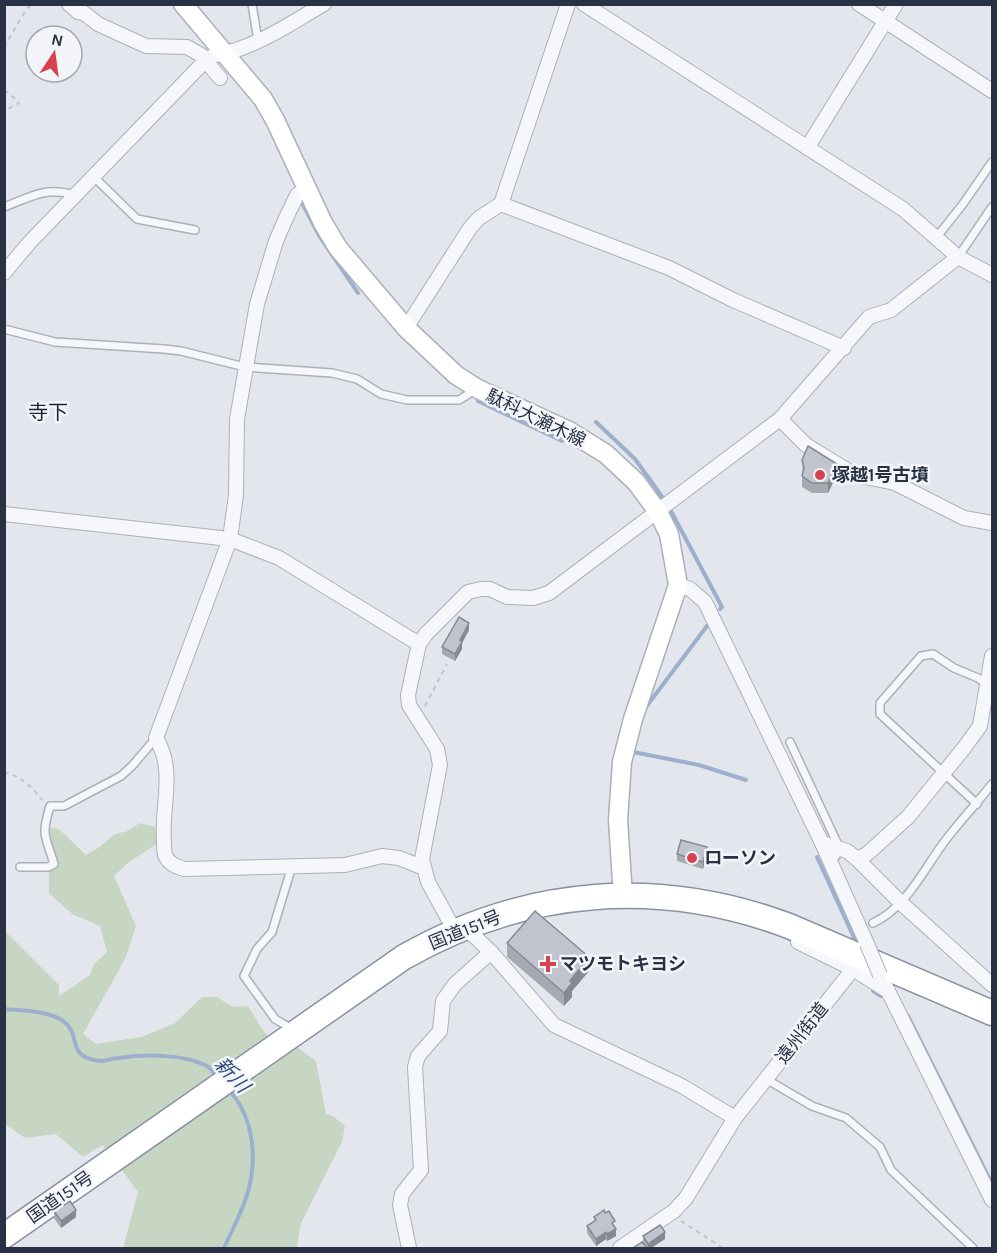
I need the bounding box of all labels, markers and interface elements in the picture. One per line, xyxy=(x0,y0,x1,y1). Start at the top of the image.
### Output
north arrow xyxy=(24,24,84,84)
text: N xyxy=(50,29,65,50)
street label: 駄科大瀬木線 xyxy=(483,384,589,452)
district label: 寺下 xyxy=(28,401,68,424)
place label: 塚越1号古墳 xyxy=(832,464,928,486)
marker: 塚越1号古墳 xyxy=(813,468,827,482)
place label: ローソン xyxy=(704,847,776,869)
marker: ローソン xyxy=(685,851,699,865)
street label: 国道151号 xyxy=(426,906,504,954)
place label: マツモトキヨシ xyxy=(560,953,686,975)
marker: マツモトキヨシ xyxy=(541,957,555,971)
street label: 遠州街道 xyxy=(771,998,833,1068)
water label: 新川 xyxy=(210,1053,255,1099)
street label: 国道151号 xyxy=(23,1166,97,1228)

